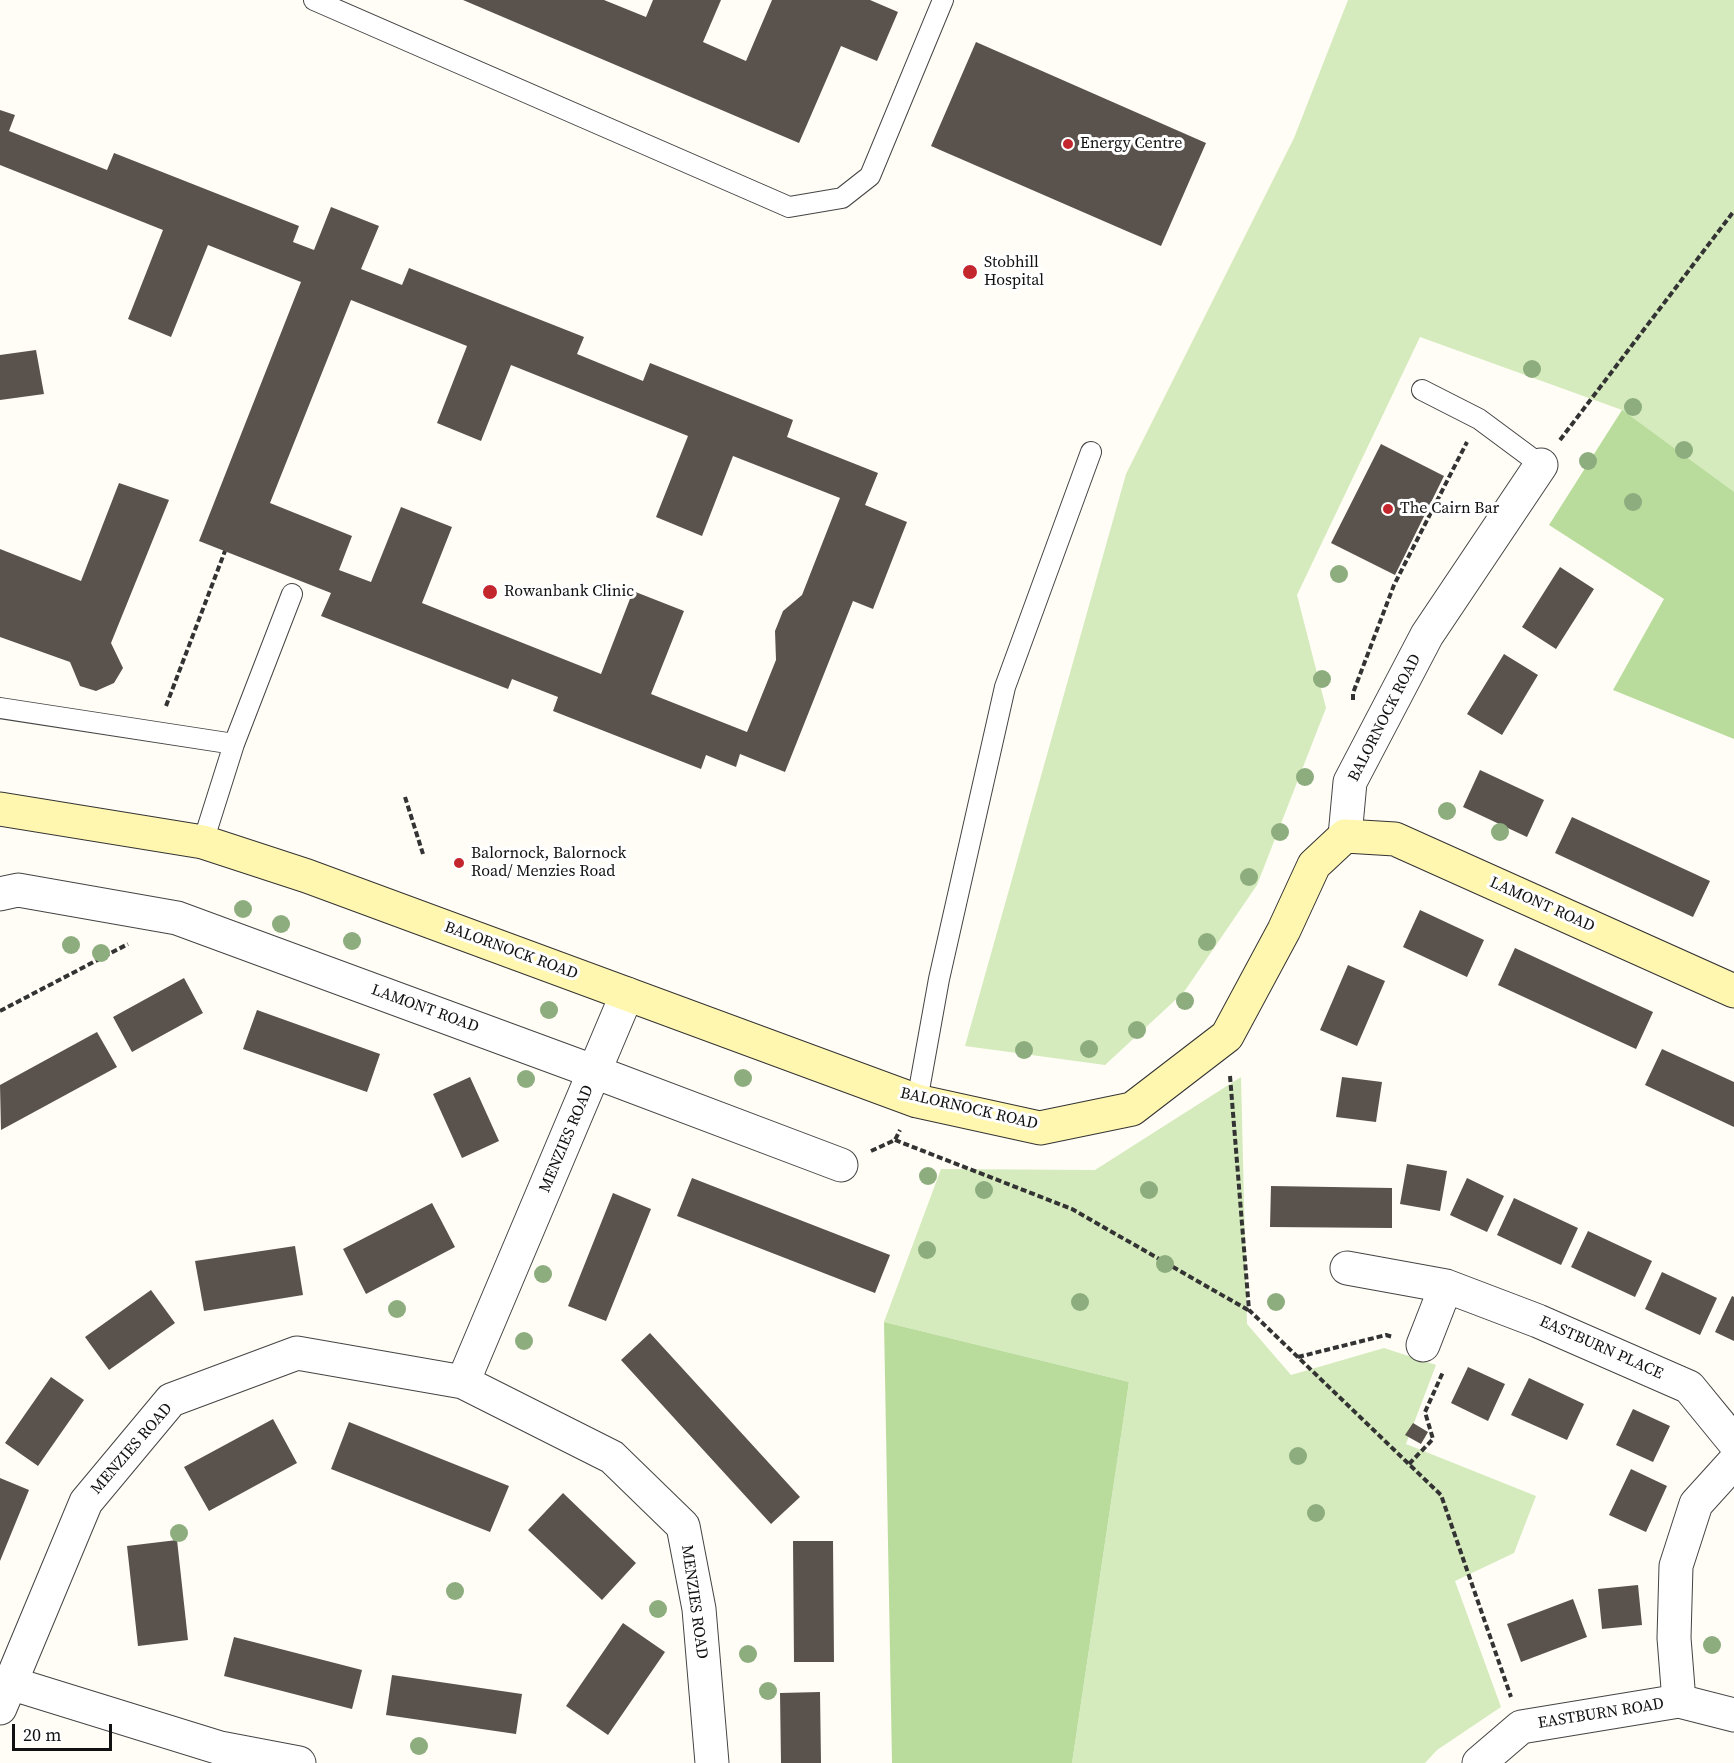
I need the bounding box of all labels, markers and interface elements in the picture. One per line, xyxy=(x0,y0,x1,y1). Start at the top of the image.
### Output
place label: Energy Centre xyxy=(1080,134,1182,154)
marker: Energy Centre xyxy=(1061,137,1075,151)
place label: Stobhill Hospital xyxy=(984,253,1044,291)
marker: Stobhill Hospital xyxy=(961,263,979,281)
place label: The Cairn Bar xyxy=(1400,499,1499,519)
marker: The Cairn Bar xyxy=(1381,502,1395,516)
place label: Rowanbank Clinic xyxy=(504,582,634,602)
marker: Rowanbank Clinic xyxy=(481,583,499,601)
street label: BALORNOCK ROAD xyxy=(1345,651,1425,785)
place label: Balornock, Balornock Road/ Menzies Road xyxy=(471,844,626,882)
marker: Balornock, Balornock Road/ Menzies Road xyxy=(452,856,466,870)
street label: LAMONT ROAD xyxy=(1487,873,1597,937)
street label: BALORNOCK ROAD xyxy=(442,918,580,984)
street label: LAMONT ROAD xyxy=(369,981,481,1037)
street label: MENZIES ROAD xyxy=(536,1082,598,1196)
street label: BALORNOCK ROAD xyxy=(898,1084,1040,1134)
street label: EASTBURN PLACE xyxy=(1536,1312,1666,1384)
street label: MENZIES ROAD xyxy=(87,1399,177,1499)
street label: MENZIES ROAD xyxy=(677,1544,711,1660)
street label: EASTBURN ROAD xyxy=(1537,1695,1665,1733)
scale bar xyxy=(15,1712,116,1750)
text: 20 m xyxy=(23,1722,61,1747)

